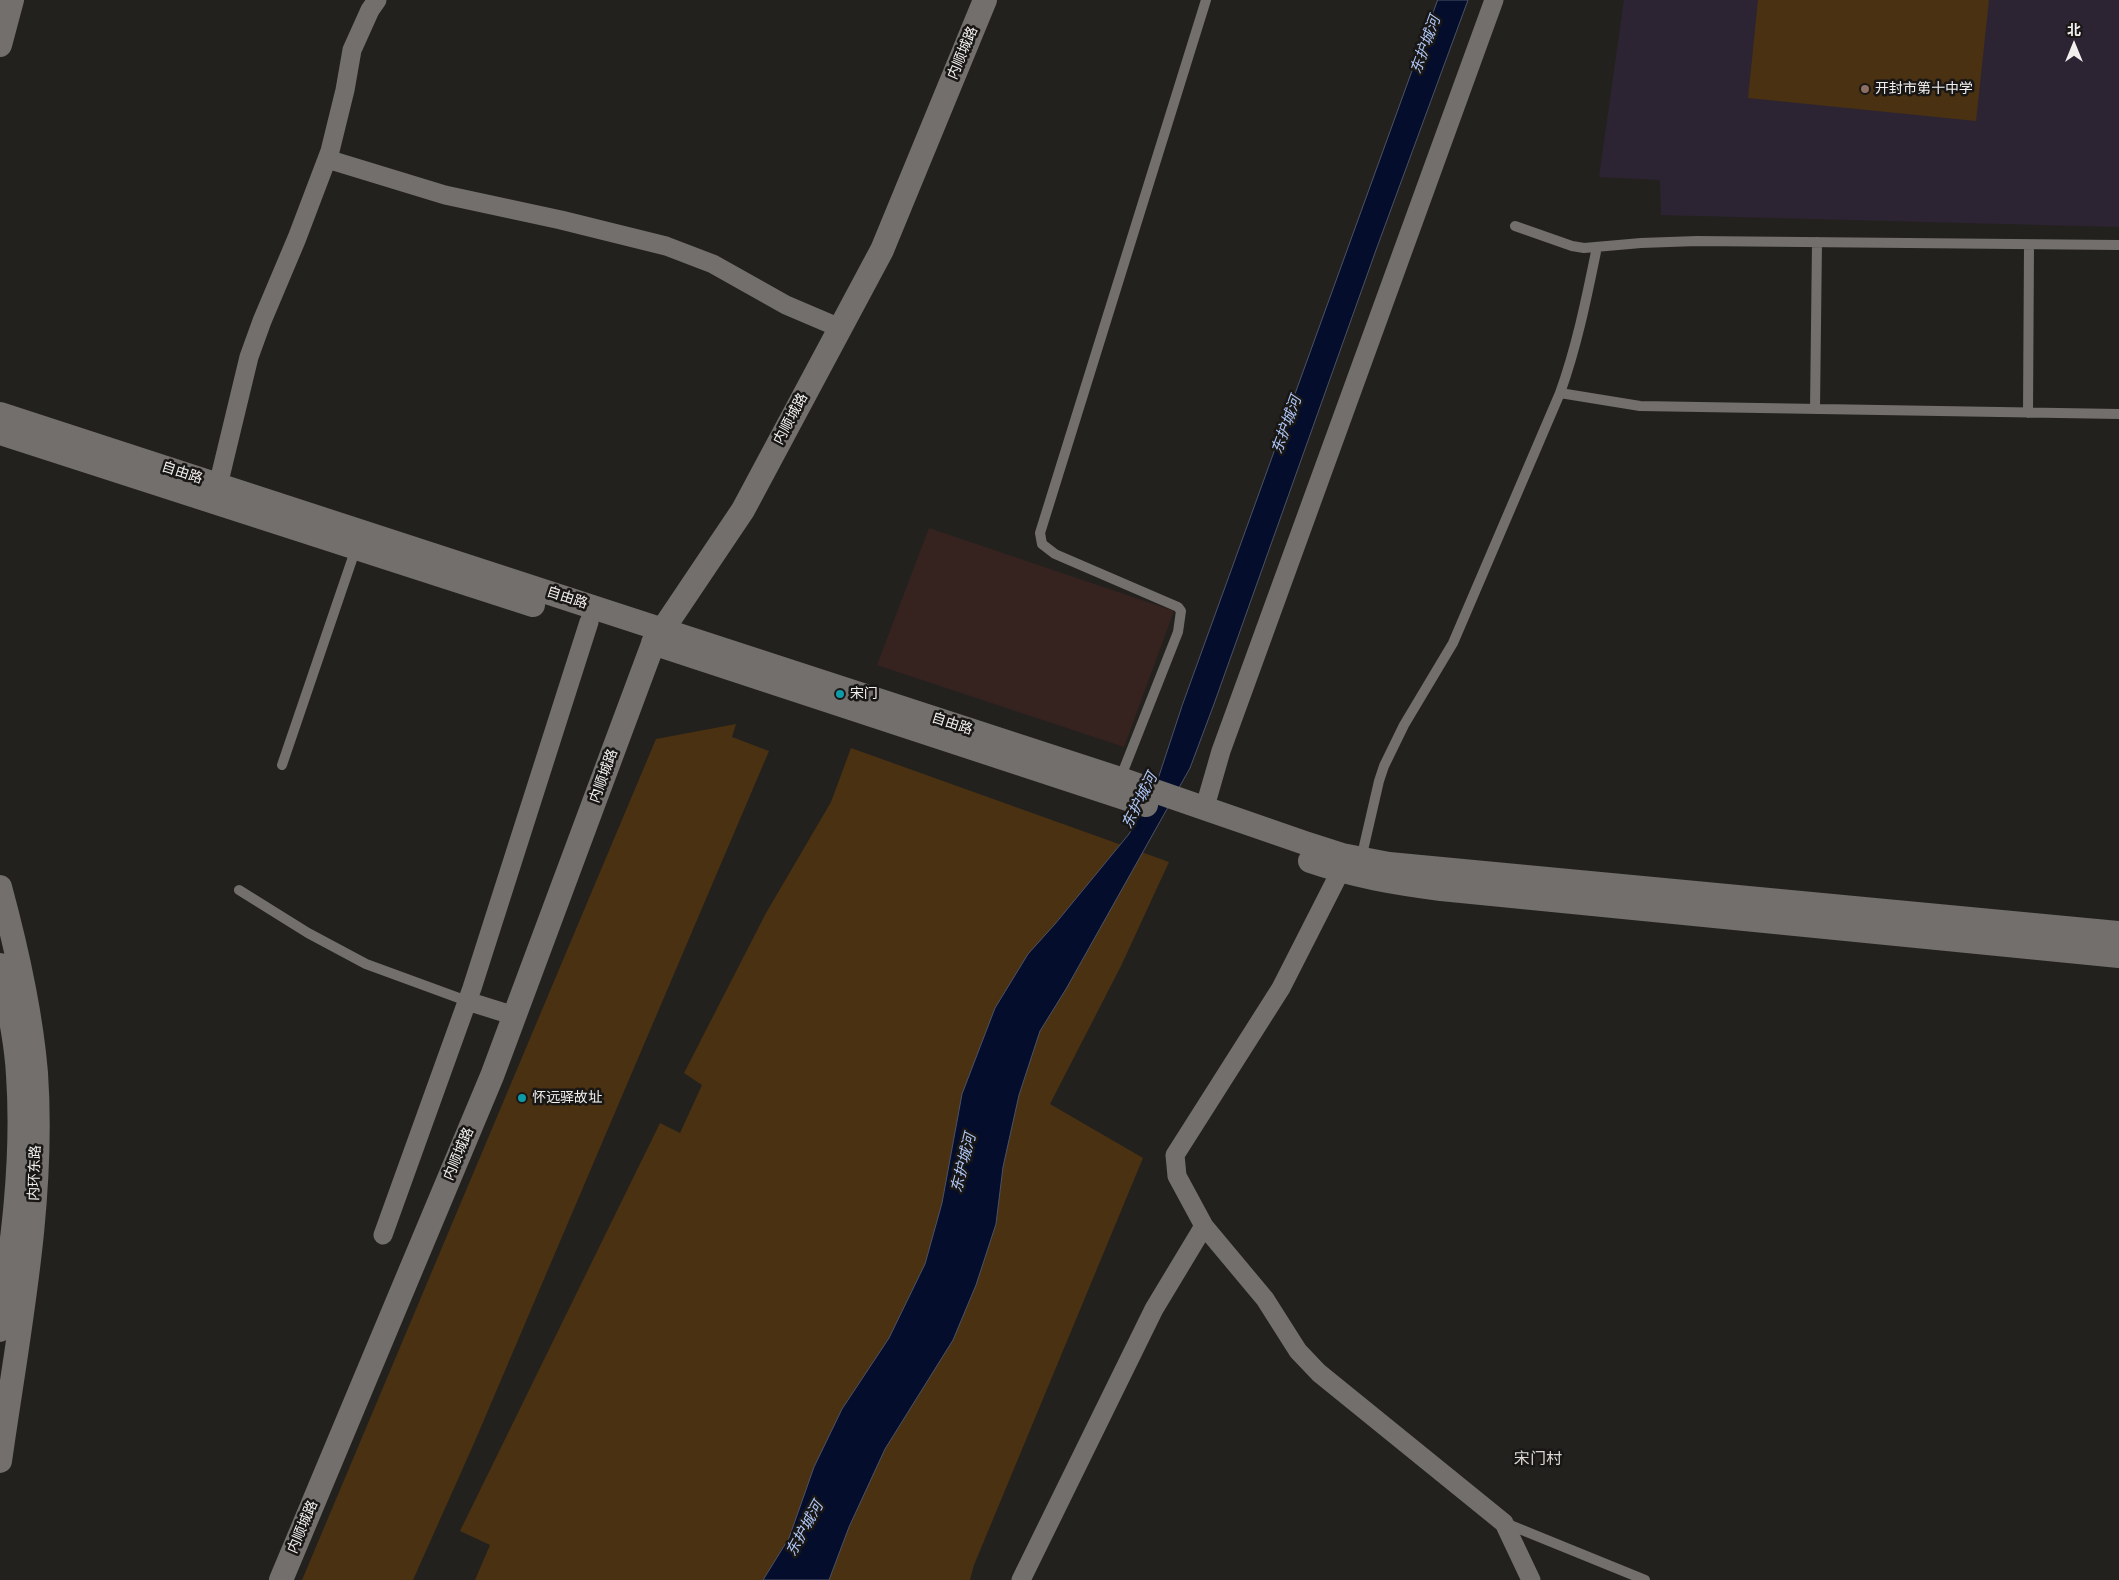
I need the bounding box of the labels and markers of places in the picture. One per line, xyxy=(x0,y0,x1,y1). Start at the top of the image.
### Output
place label: 开封市第十中学 xyxy=(1875,81,1973,97)
marker: 开封市第十中学 xyxy=(1859,83,1871,95)
place label: 宋门 xyxy=(850,686,878,702)
marker: 宋门 xyxy=(834,688,846,700)
place label: 怀远驿故址 xyxy=(532,1090,602,1106)
marker: 怀远驿故址 xyxy=(516,1092,528,1104)

